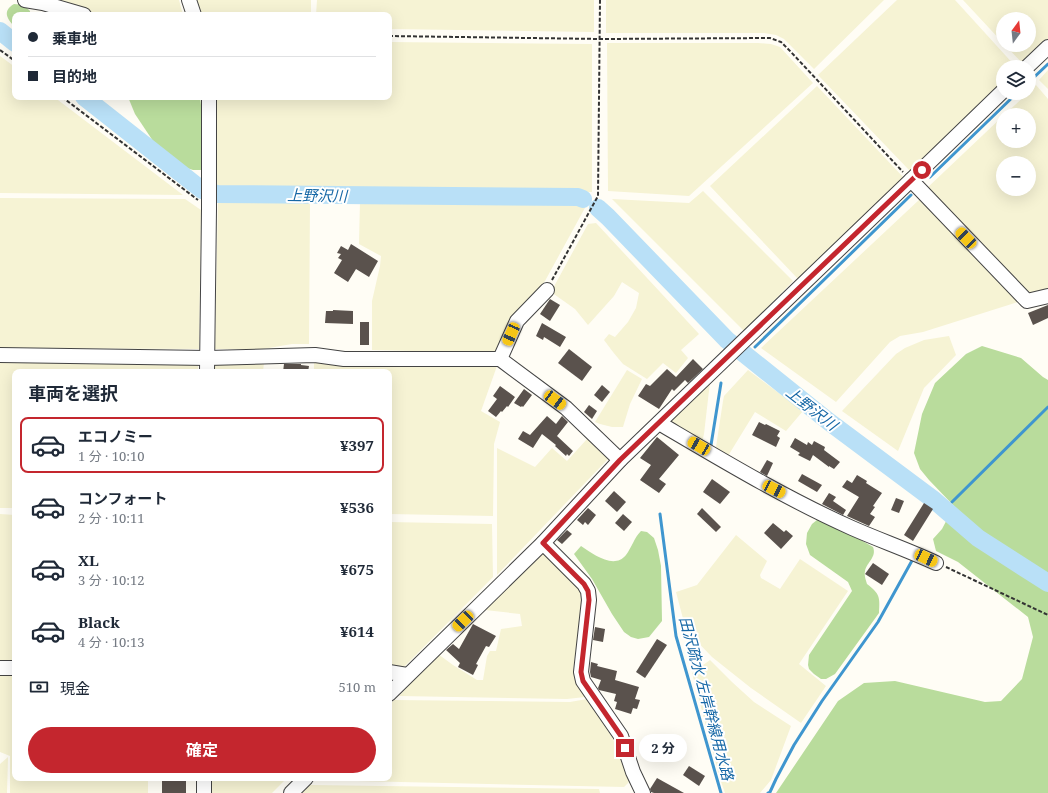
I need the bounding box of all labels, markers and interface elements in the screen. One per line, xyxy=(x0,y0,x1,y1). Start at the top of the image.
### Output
north arrow xyxy=(996,12,1036,52)
map controls xyxy=(996,12,1036,196)
text: 乗車地 xyxy=(52,28,97,48)
button: layers xyxy=(996,60,1036,100)
text: 目的地 xyxy=(52,66,97,86)
button: + xyxy=(996,108,1036,148)
button: − xyxy=(996,156,1036,196)
route start xyxy=(913,161,931,179)
water label: 上野沢川 xyxy=(287,184,349,206)
car xyxy=(953,225,979,251)
car xyxy=(501,321,521,347)
text: 車両を選択 xyxy=(28,381,118,405)
water label: 上野沢川 xyxy=(782,382,843,436)
car xyxy=(542,388,568,412)
text: エコノミー xyxy=(78,426,153,446)
icon: car xyxy=(30,427,66,463)
text: ¥397 xyxy=(340,435,374,455)
car xyxy=(686,435,712,457)
text: 1 分 · 10:10 xyxy=(78,447,144,465)
car xyxy=(761,478,787,500)
text: コンフォート xyxy=(78,488,168,508)
icon: car xyxy=(30,489,66,525)
text: ¥536 xyxy=(340,497,374,517)
text: 2 分 · 10:11 xyxy=(78,509,144,527)
car xyxy=(913,547,939,569)
text: XL xyxy=(78,550,99,570)
icon: car xyxy=(30,551,66,587)
text: ¥675 xyxy=(340,559,374,579)
text: 3 分 · 10:12 xyxy=(78,571,144,589)
car xyxy=(450,608,476,634)
text: Black xyxy=(78,612,120,632)
icon: car xyxy=(30,613,66,649)
water label: 田沢疏水 左岸幹線用水路 xyxy=(675,614,739,784)
text: ¥614 xyxy=(340,621,374,641)
text: 4 分 · 10:13 xyxy=(78,633,144,651)
icon: cash xyxy=(28,676,50,698)
text: 現金 xyxy=(60,678,90,698)
text: 510 m xyxy=(339,678,376,696)
button: 確定 xyxy=(28,727,376,773)
callout: 2 分 xyxy=(639,734,687,762)
route end xyxy=(616,739,634,757)
text: 2 分 xyxy=(651,739,675,757)

